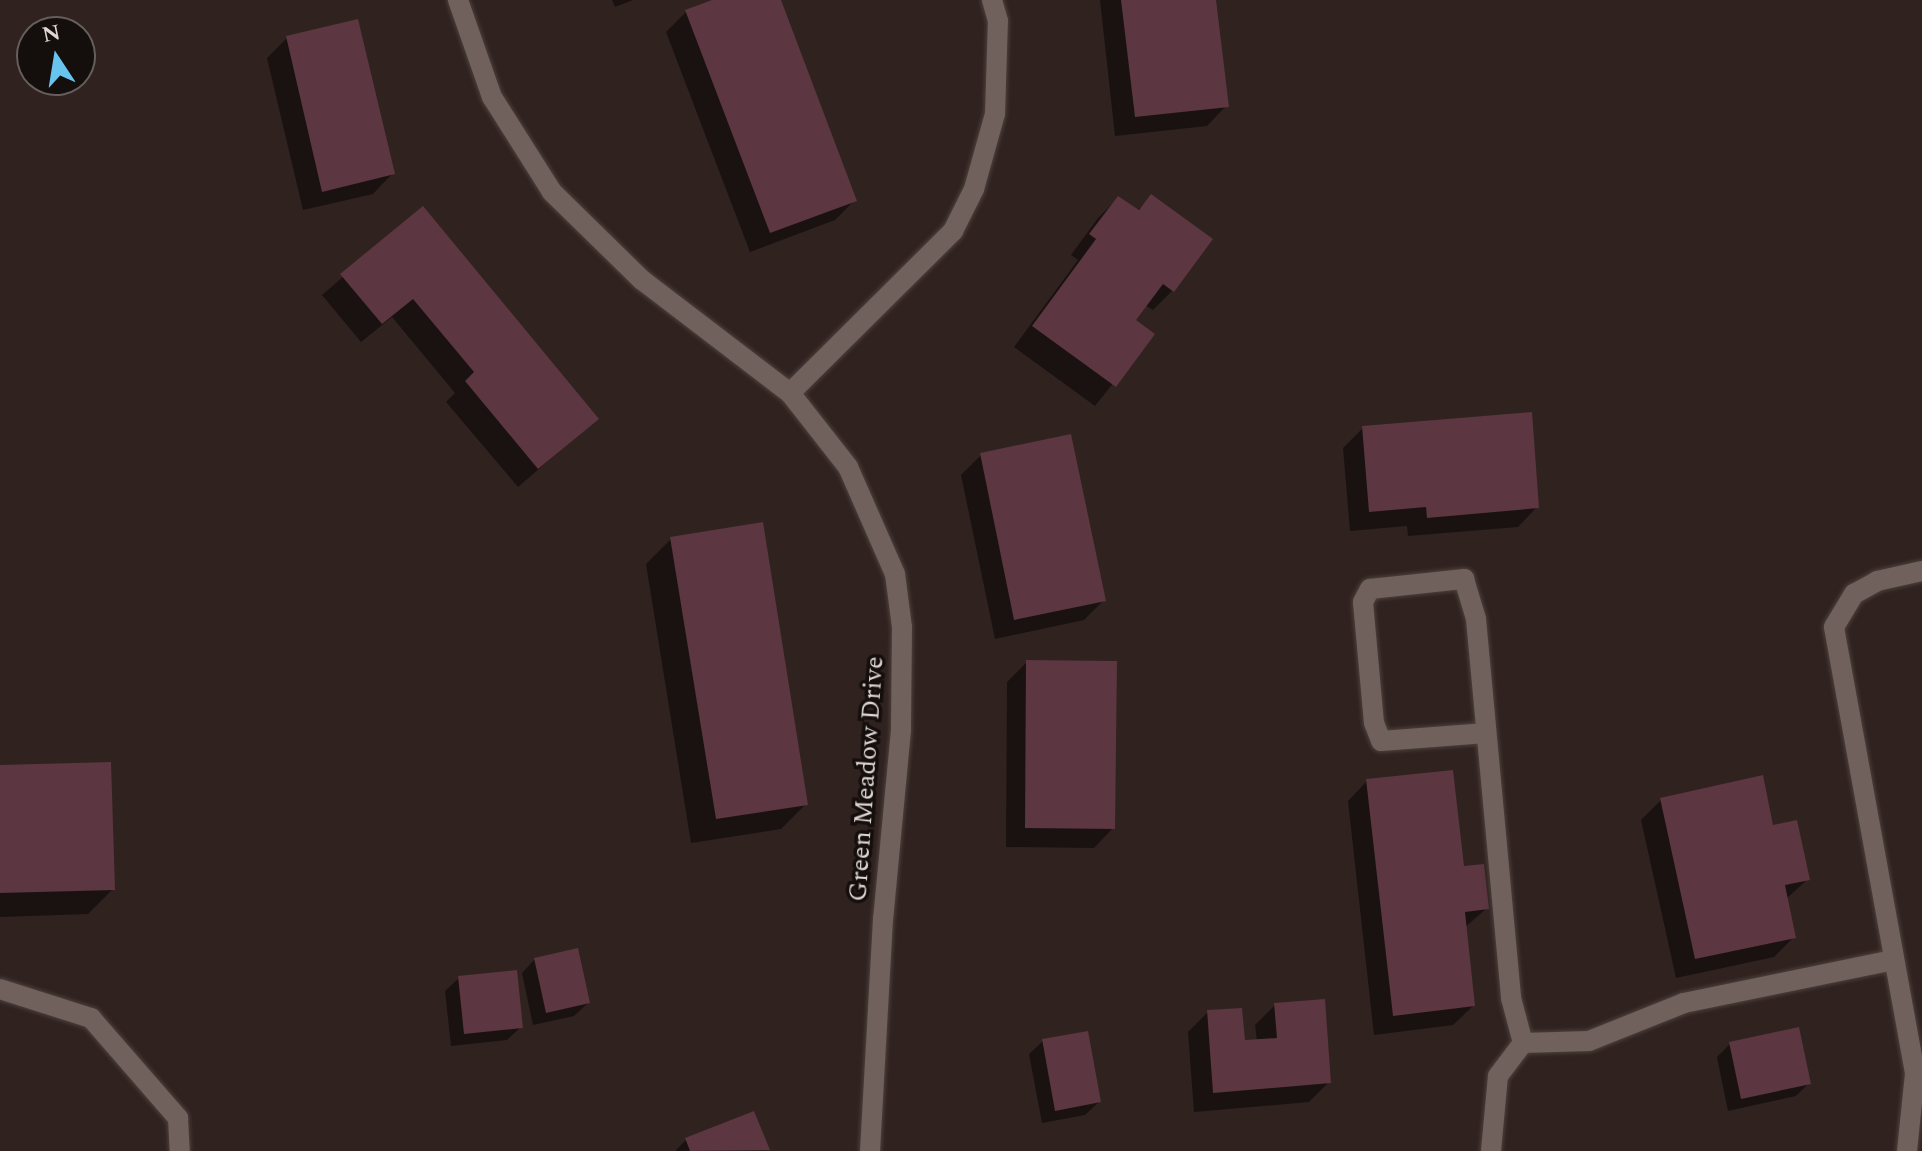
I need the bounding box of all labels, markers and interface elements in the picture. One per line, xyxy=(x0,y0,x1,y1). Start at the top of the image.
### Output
north arrow xyxy=(16,16,96,96)
text: N xyxy=(39,16,64,52)
street label: Green Meadow Drive xyxy=(843,655,891,903)

